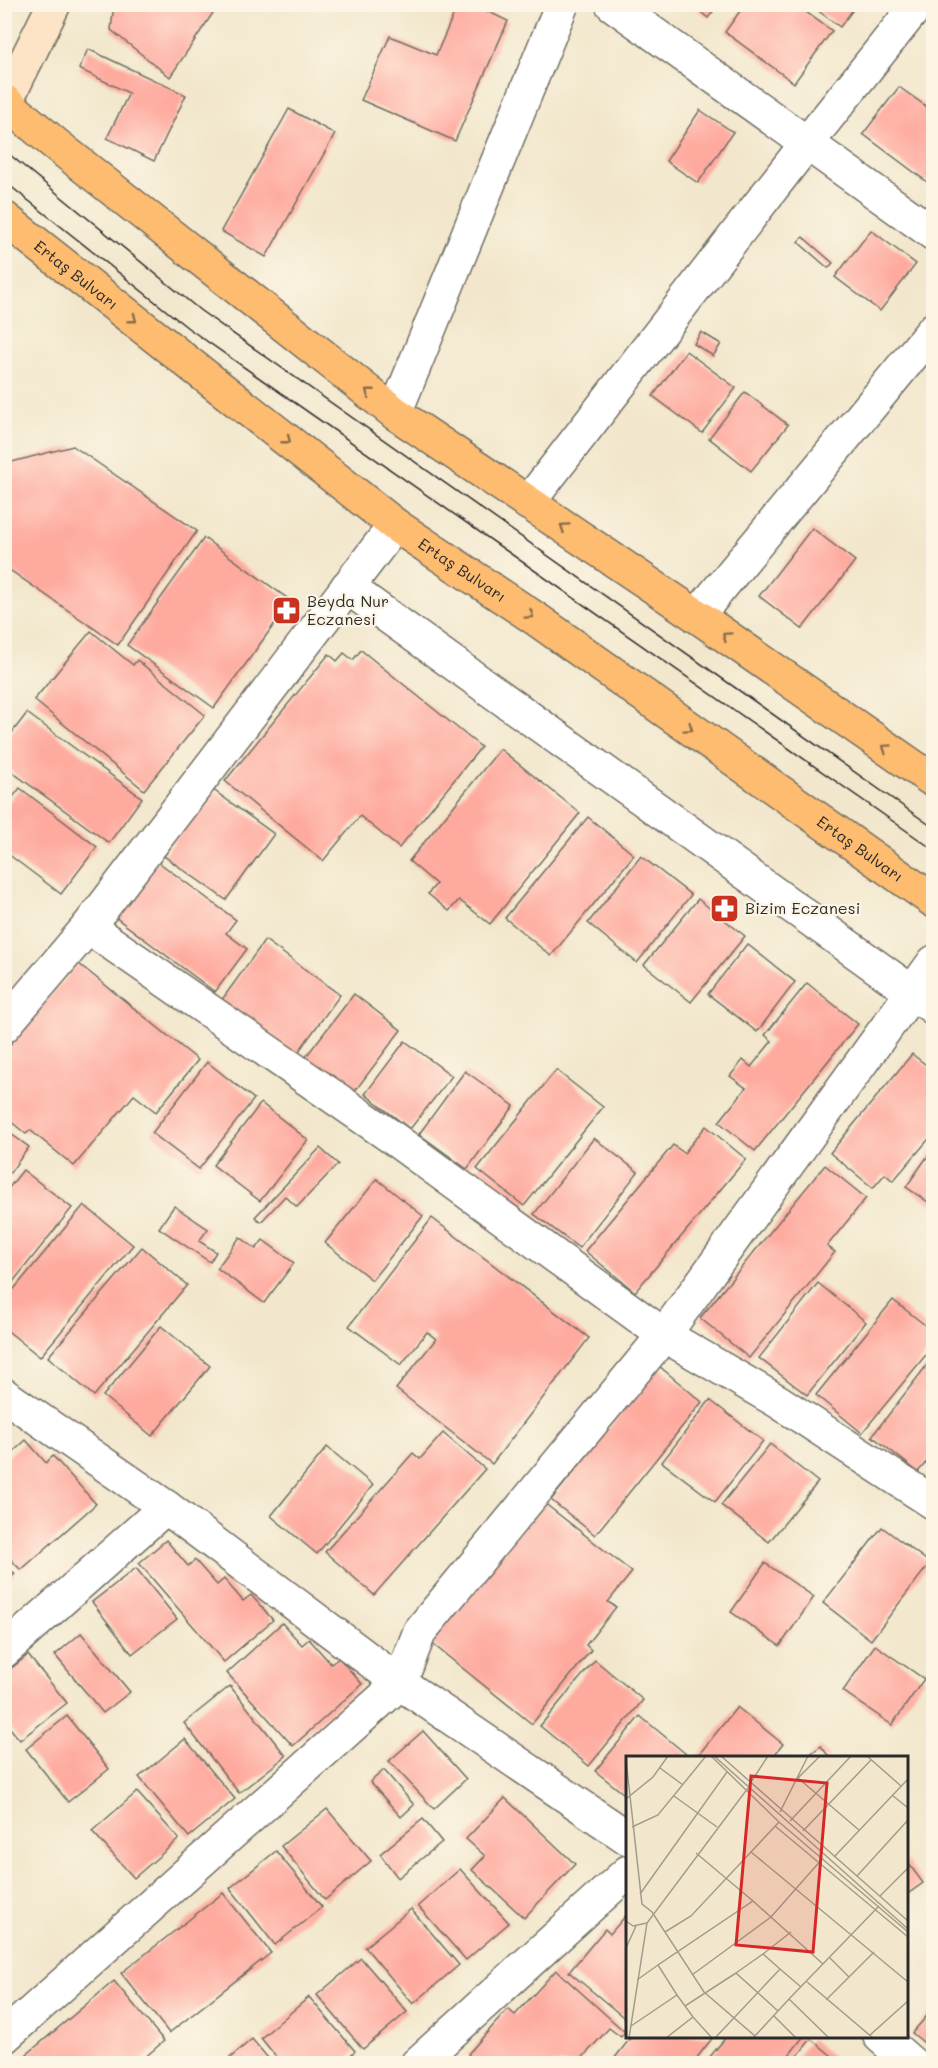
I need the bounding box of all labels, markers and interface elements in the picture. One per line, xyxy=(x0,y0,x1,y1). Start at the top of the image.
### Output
street label: Ertaş Bulvarı xyxy=(30,235,123,314)
one-way arrow xyxy=(126,312,137,323)
one-way arrow xyxy=(365,389,376,400)
one-way arrow xyxy=(280,432,291,443)
one-way arrow xyxy=(559,523,570,534)
street label: Ertaş Bulvarı xyxy=(415,533,511,606)
place label: Beyda Nur Eczanesi xyxy=(307,590,389,629)
pharmacy icon: Beyda Nur Eczanesi xyxy=(270,594,302,626)
one-way arrow xyxy=(523,608,534,619)
one-way arrow xyxy=(721,632,732,643)
one-way arrow xyxy=(682,721,693,732)
one-way arrow xyxy=(881,744,892,755)
street label: Ertaş Bulvarı xyxy=(813,810,908,886)
pharmacy icon: Bizim Eczanesi xyxy=(708,892,740,924)
place label: Bizim Eczanesi xyxy=(745,897,860,918)
inset map xyxy=(626,1756,908,2038)

